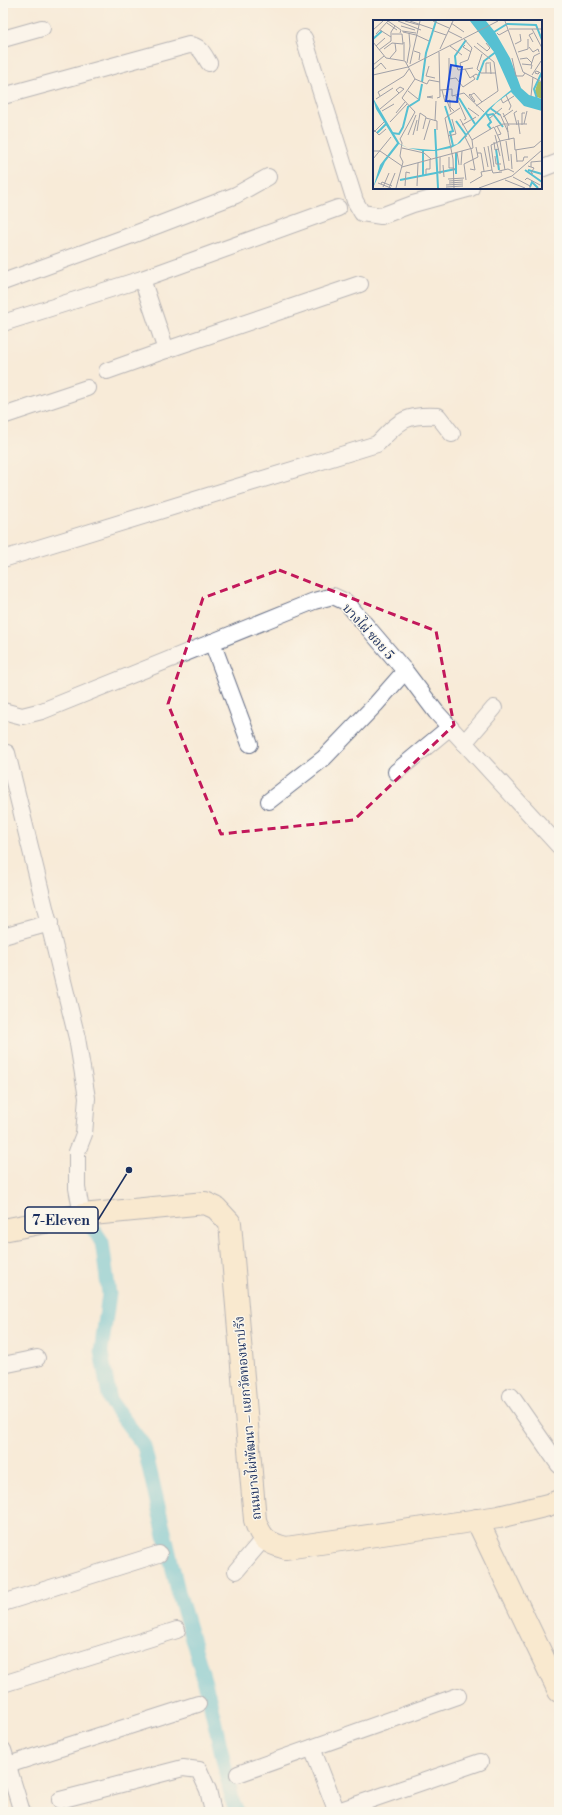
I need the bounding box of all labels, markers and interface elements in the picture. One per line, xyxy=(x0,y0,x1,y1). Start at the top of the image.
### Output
inset map xyxy=(373,20,542,189)
street label: บางไผ่ ซอย 5 xyxy=(339,600,398,663)
callout: 7-Eleven xyxy=(25,1207,98,1233)
text: 7-Eleven xyxy=(32,1212,90,1230)
street label: ถนนบางไผ่พัฒนา – แยกวัดทองนาปรัง xyxy=(230,1315,265,1521)

